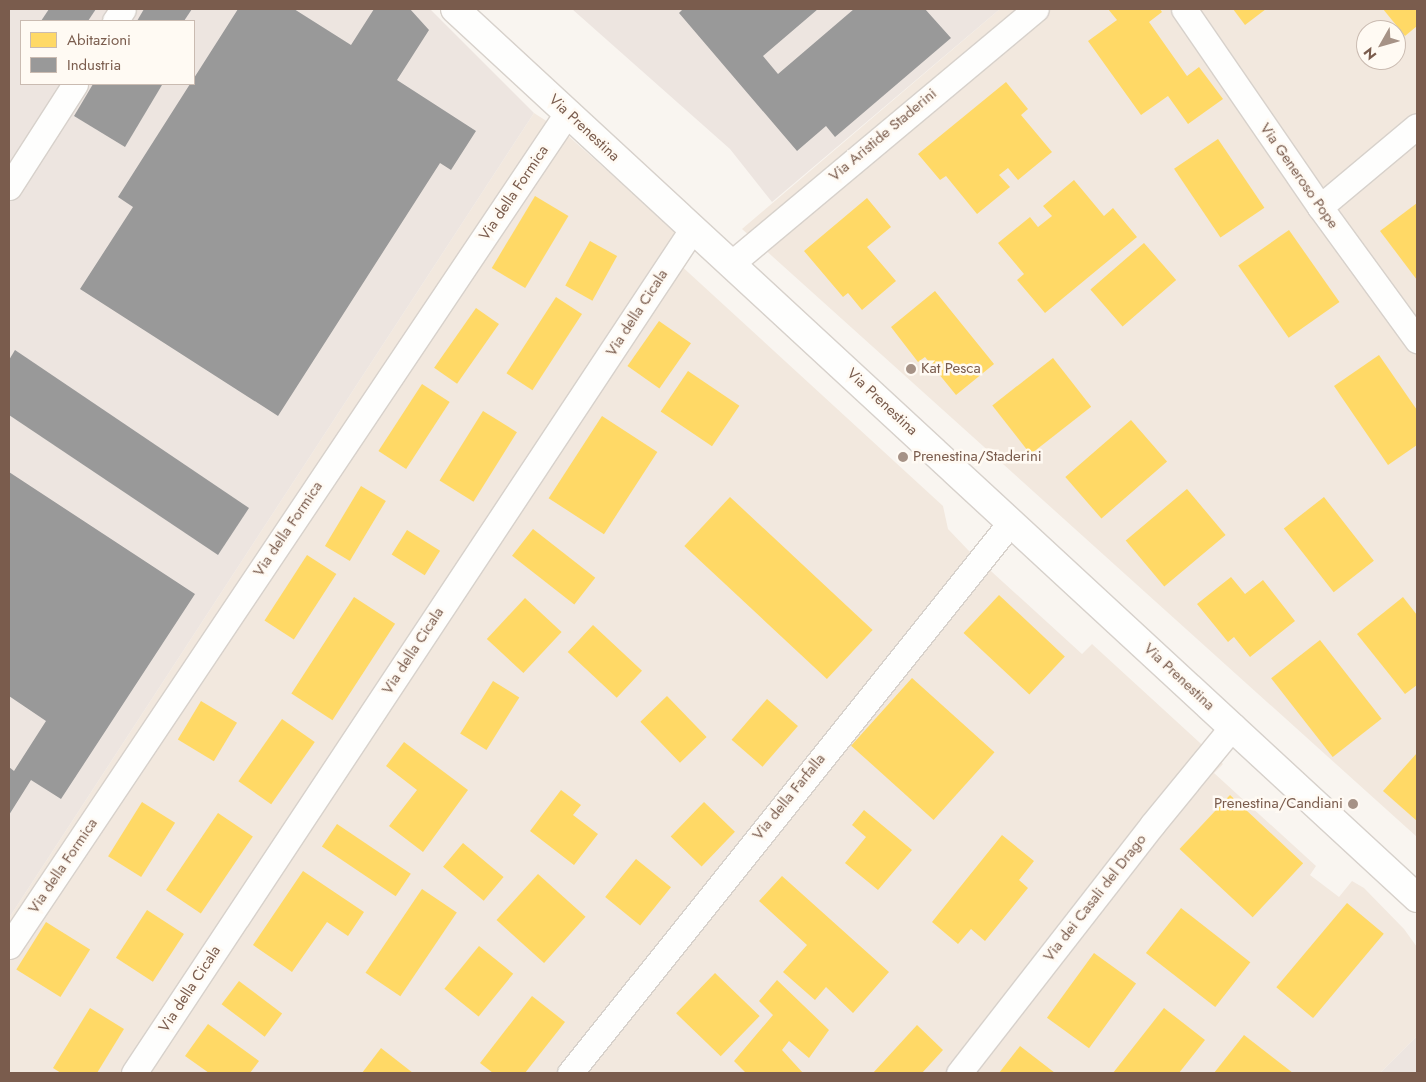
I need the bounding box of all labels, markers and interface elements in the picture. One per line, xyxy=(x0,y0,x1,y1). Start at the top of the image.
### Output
legend xyxy=(20,20,195,85)
north arrow xyxy=(1356,20,1406,70)
text: Abitazioni xyxy=(67,29,131,51)
text: N xyxy=(1359,43,1381,64)
text: Industria xyxy=(67,54,121,76)
street label: Via Aristide Staderini xyxy=(826,85,940,185)
street label: Via Prenestina xyxy=(545,91,623,165)
street label: Via Generoso Pope xyxy=(1256,120,1342,232)
street label: Via della Formica xyxy=(476,142,552,244)
street label: Via della Cicala xyxy=(602,266,672,360)
place label: Kat Pesca xyxy=(921,360,981,378)
marker: Kat Pesca xyxy=(905,363,917,375)
street label: Via Prenestina xyxy=(843,365,921,439)
place label: Prenestina/Staderini xyxy=(913,448,1042,466)
marker: Prenestina/Staderini xyxy=(897,451,909,463)
street label: Via della Formica xyxy=(250,478,326,580)
street label: Via della Cicala xyxy=(378,604,448,698)
street label: Via Prenestina xyxy=(1140,640,1218,714)
street label: Via della Farfalla xyxy=(749,750,829,844)
place label: Prenestina/Candiani xyxy=(1214,795,1343,813)
marker: Prenestina/Candiani xyxy=(1347,798,1359,810)
street label: Via della Formica xyxy=(25,815,101,917)
street label: Via dei Casali del Drago xyxy=(1040,831,1150,965)
street label: Via della Cicala xyxy=(155,942,225,1036)

